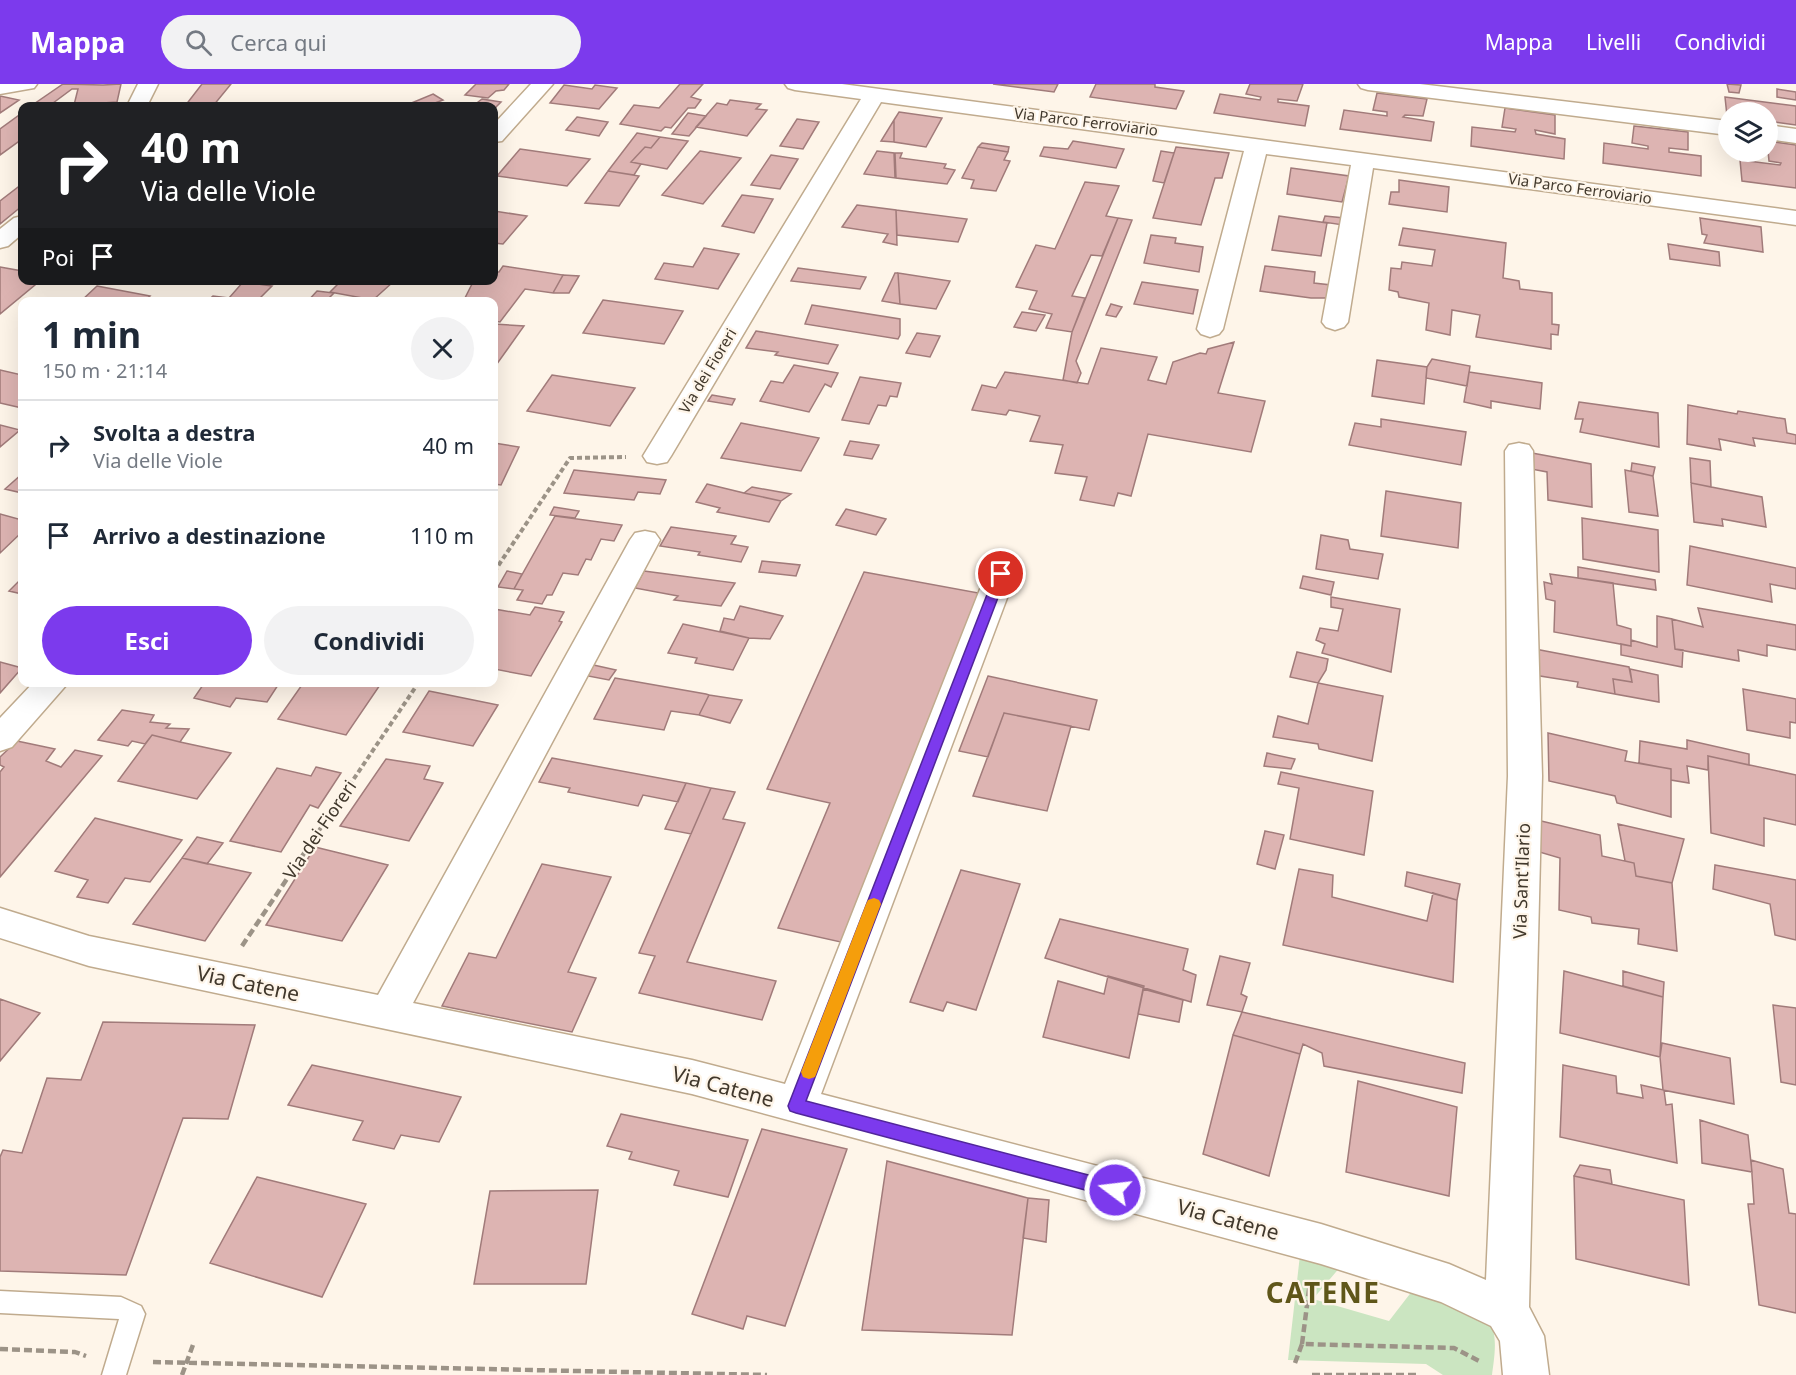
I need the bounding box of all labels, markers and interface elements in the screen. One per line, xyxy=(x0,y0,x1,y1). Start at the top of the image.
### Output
search box xyxy=(161,15,581,69)
text: Mappa xyxy=(30,23,125,61)
icon: search xyxy=(182,26,215,59)
text: Cerca qui xyxy=(230,27,327,57)
text: Mappa xyxy=(1485,28,1553,56)
text: Livelli xyxy=(1586,28,1641,56)
text: Condividi xyxy=(1674,28,1766,56)
street label: Via Parco Ferroviario xyxy=(1013,102,1159,140)
map controls xyxy=(1718,102,1778,162)
button: layers xyxy=(1718,102,1778,162)
text: 40 m xyxy=(141,118,241,175)
icon: right xyxy=(42,126,120,204)
street label: Via Parco Ferroviario xyxy=(1507,168,1653,208)
text: Via delle Viole xyxy=(141,172,316,209)
icon: arrive xyxy=(86,240,119,273)
text: Poi xyxy=(42,242,74,272)
text: 1 min xyxy=(42,310,141,359)
button: close xyxy=(411,317,474,380)
street label: Via dei Fioreri xyxy=(674,324,740,417)
text: 150 m · 21:14 xyxy=(42,357,167,384)
text: Svolta a destra xyxy=(93,417,256,447)
icon: right xyxy=(42,429,75,462)
text: 40 m xyxy=(423,430,474,460)
text: Via delle Viole xyxy=(93,447,223,474)
icon: arrive xyxy=(42,519,75,552)
text: Arrivo a destinazione xyxy=(93,520,326,550)
text: 110 m xyxy=(410,520,474,550)
pin xyxy=(975,548,1026,599)
icon: arrive xyxy=(984,557,1017,590)
button: Esci xyxy=(42,606,252,675)
button: Condividi xyxy=(264,606,474,675)
street label: Via dei Fioreri xyxy=(277,775,361,884)
street label: Via Sant'Ilario xyxy=(1507,823,1535,939)
street label: Via Catene xyxy=(194,958,302,1008)
street label: Via Catene xyxy=(669,1059,777,1113)
position arrow xyxy=(1083,1158,1147,1222)
street label: Via Catene xyxy=(1174,1192,1282,1246)
district label: CATENE xyxy=(1266,1273,1380,1311)

